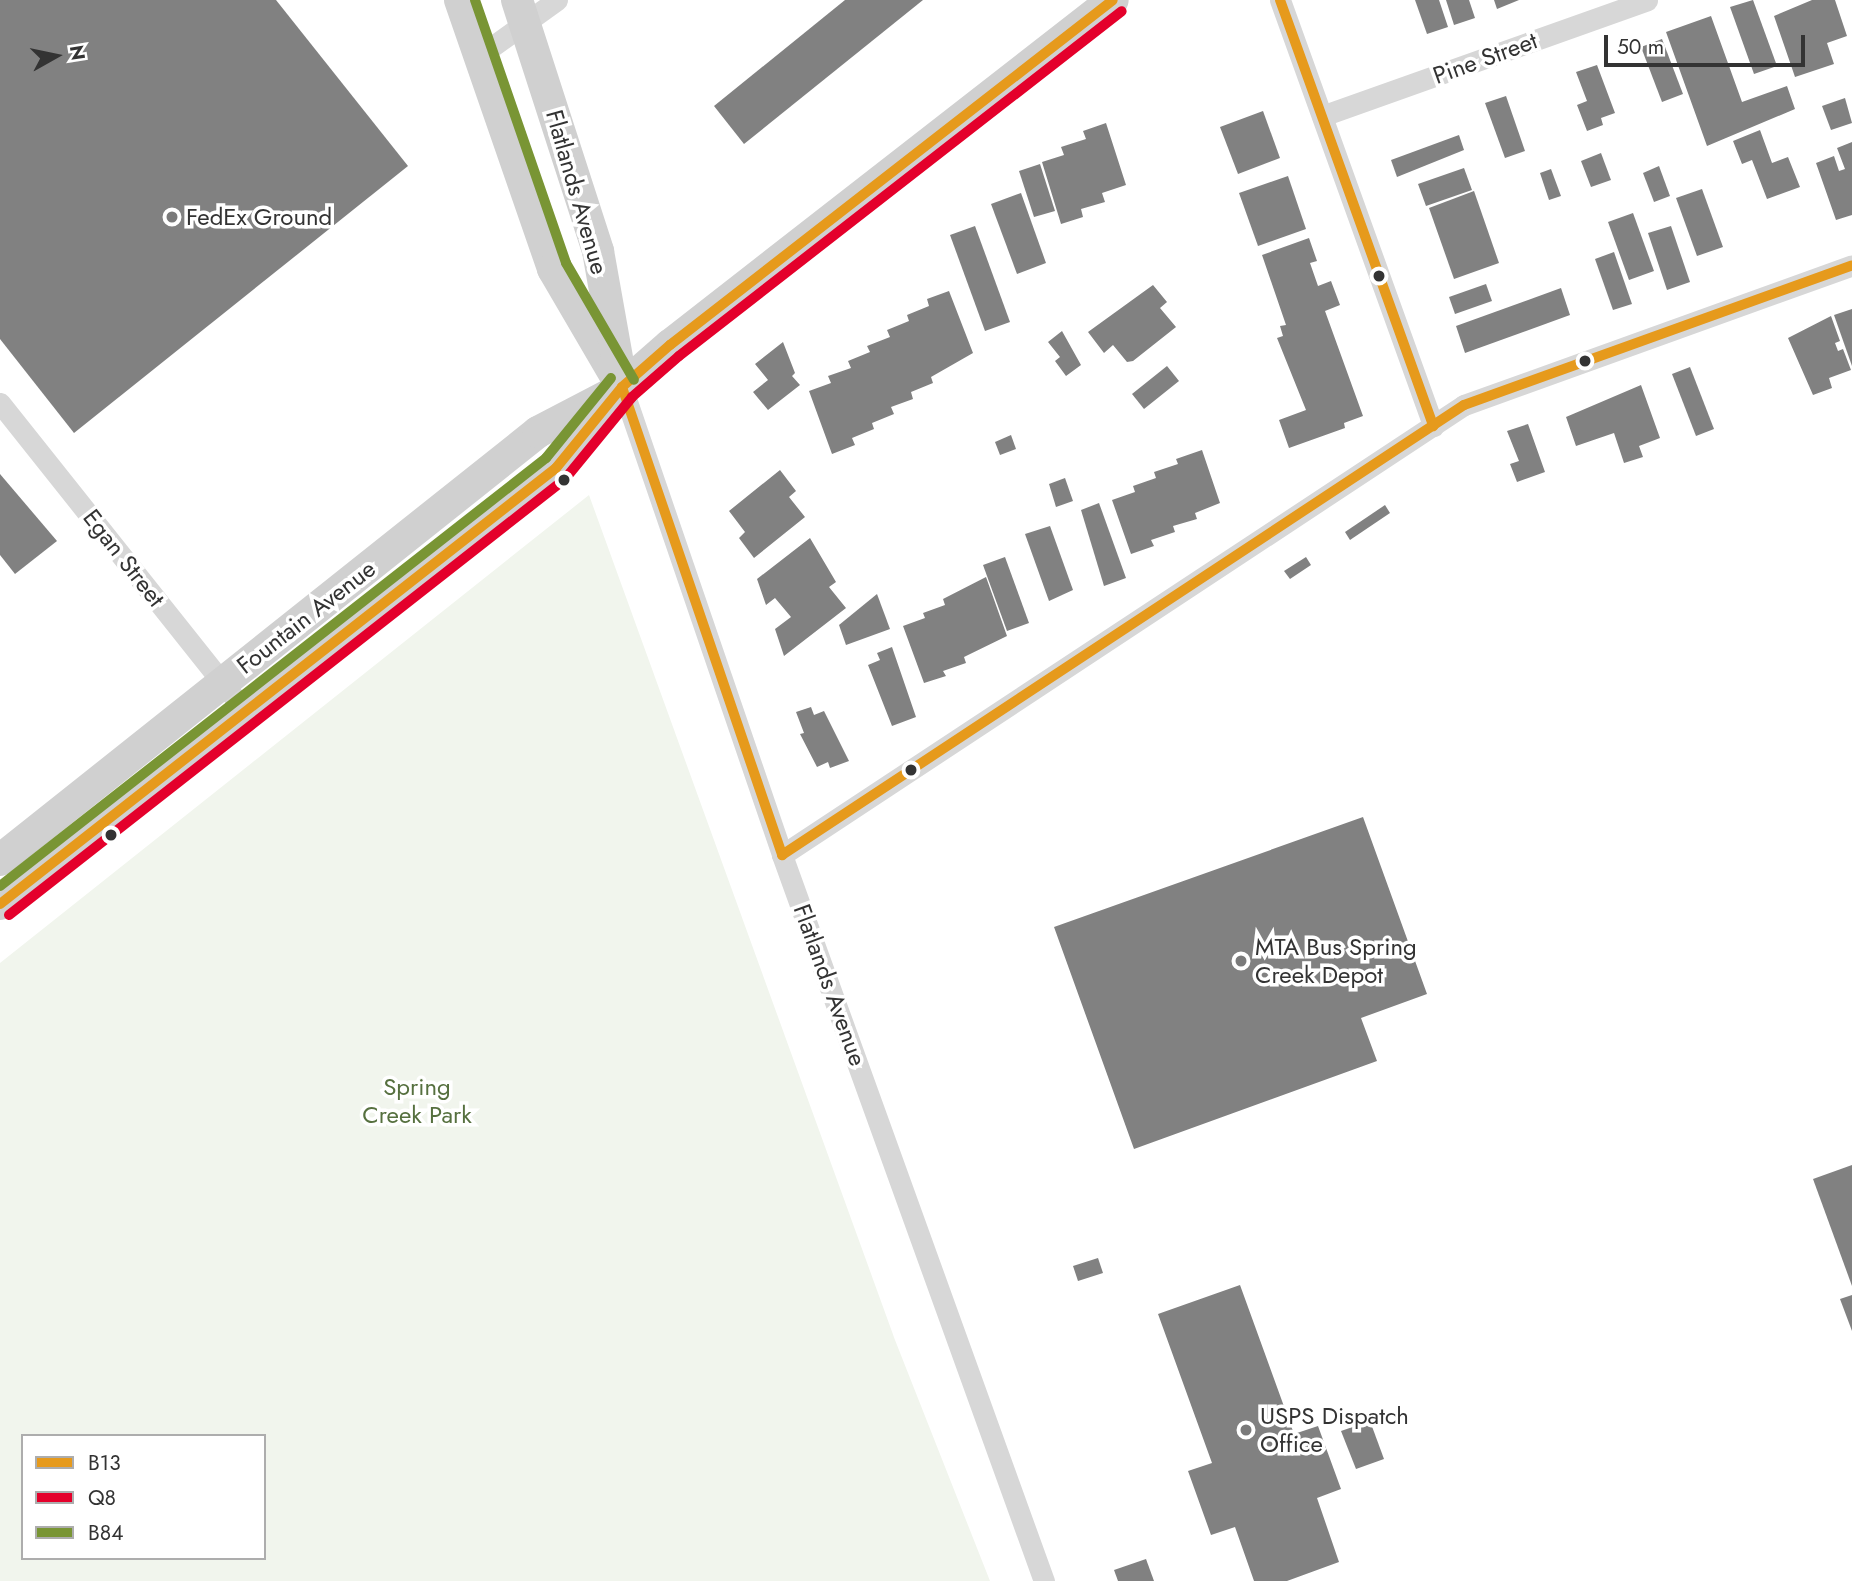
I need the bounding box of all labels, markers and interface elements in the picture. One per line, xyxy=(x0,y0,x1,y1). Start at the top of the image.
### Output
north arrow xyxy=(21,21,91,91)
scale bar xyxy=(1607,21,1808,65)
street label: Pine Street xyxy=(1429,26,1541,90)
text: 50 m xyxy=(1617,32,1664,62)
text: N xyxy=(63,43,92,62)
street label: Flatlands Avenue xyxy=(540,106,614,278)
place label: FedEx Ground xyxy=(186,203,332,231)
marker: FedEx Ground xyxy=(164,209,180,225)
unlabelled marker xyxy=(1372,269,1386,283)
unlabelled marker xyxy=(1578,354,1592,368)
unlabelled marker xyxy=(557,473,571,487)
street label: Egan Street xyxy=(77,504,171,612)
street label: Fountain Avenue xyxy=(231,554,381,680)
unlabelled marker xyxy=(904,763,918,777)
unlabelled marker xyxy=(104,828,118,842)
street label: Flatlands Avenue xyxy=(787,900,873,1070)
place label: MTA Bus Spring Creek Depot xyxy=(1255,933,1417,989)
marker: MTA Bus Spring Creek Depot xyxy=(1233,953,1249,969)
park label: Spring Creek Park xyxy=(362,1073,472,1129)
place label: USPS Dispatch Office xyxy=(1260,1402,1409,1458)
marker: USPS Dispatch Office xyxy=(1238,1422,1254,1438)
legend xyxy=(21,1434,266,1560)
text: B13 xyxy=(88,1448,121,1478)
text: Q8 xyxy=(88,1483,116,1513)
text: B84 xyxy=(88,1518,123,1548)

